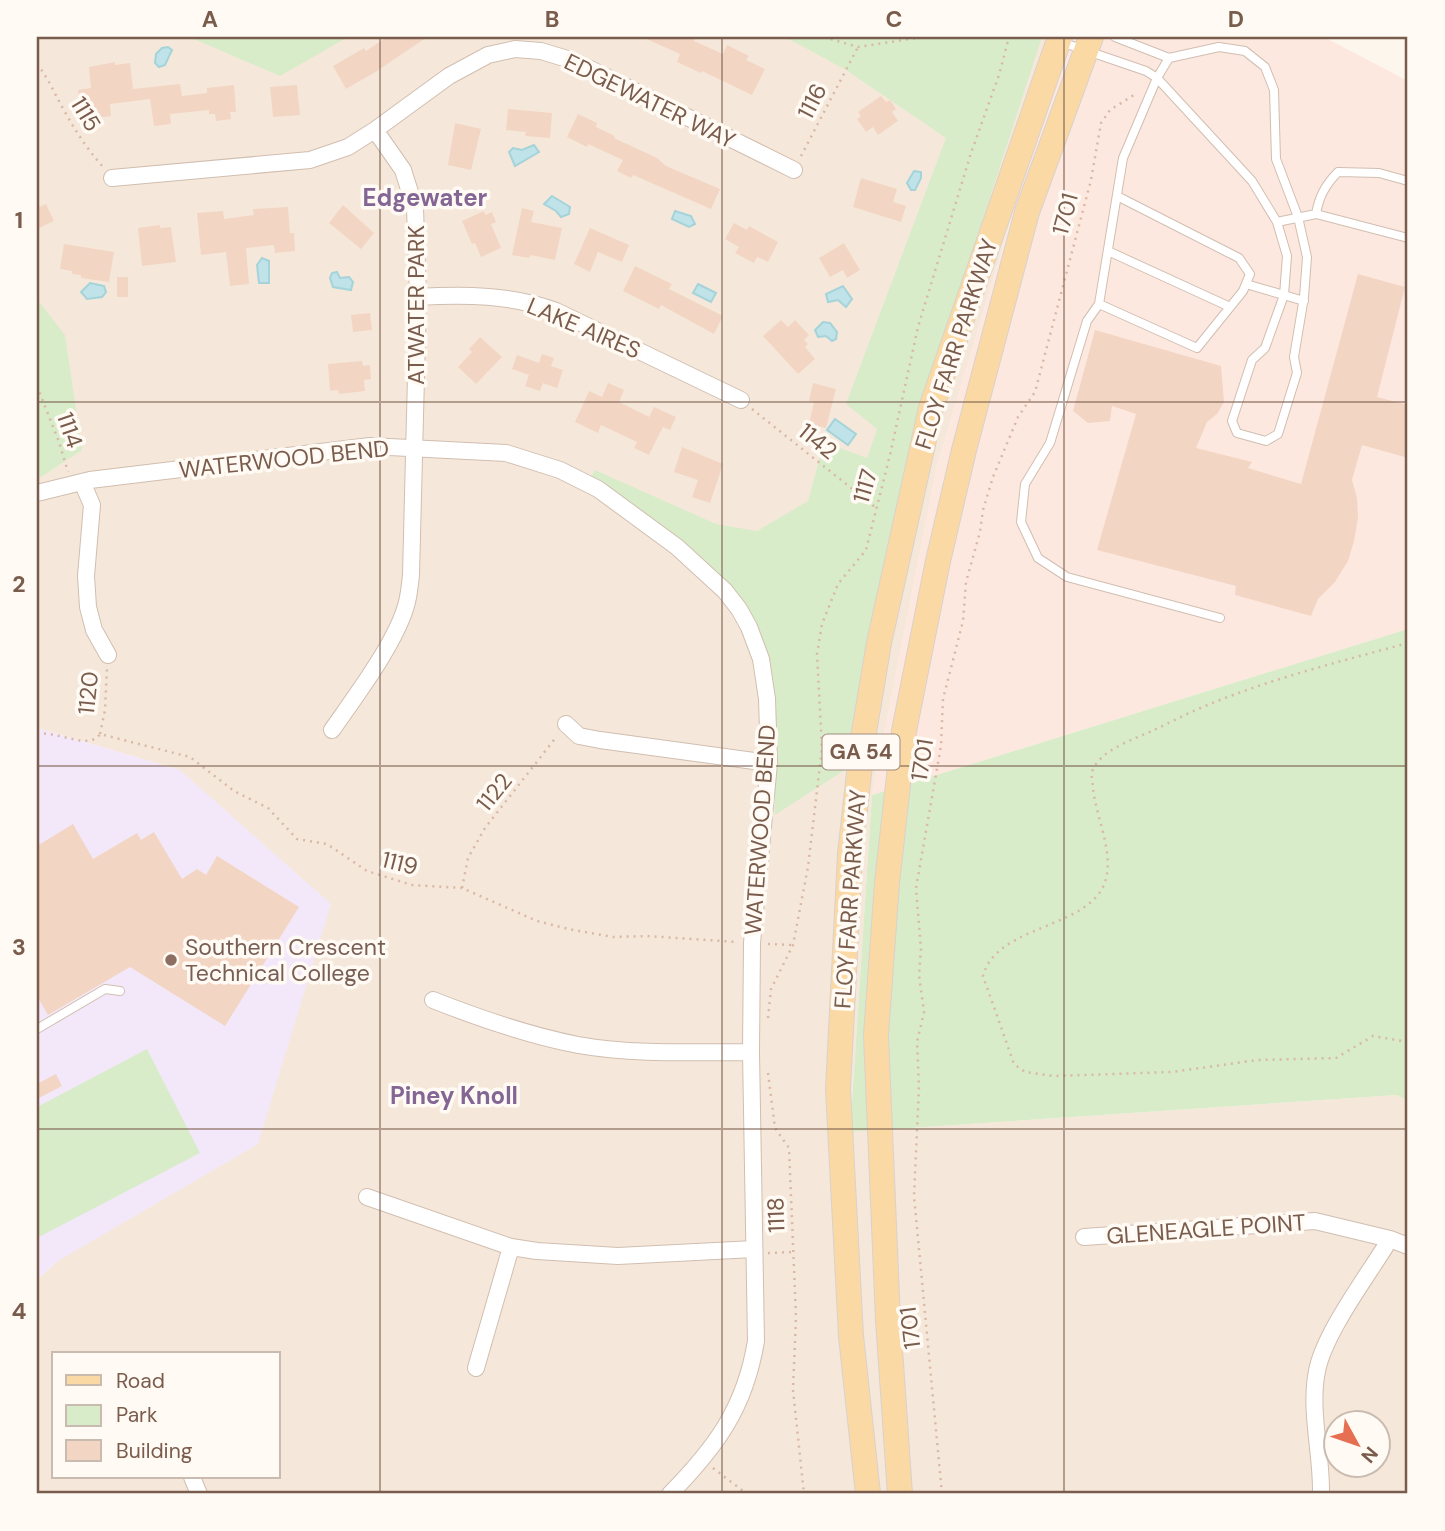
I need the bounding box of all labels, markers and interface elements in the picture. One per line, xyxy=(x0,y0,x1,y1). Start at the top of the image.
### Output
text: A xyxy=(202,4,218,34)
text: B xyxy=(545,4,559,34)
text: C xyxy=(886,4,902,34)
text: D xyxy=(1228,4,1244,34)
street label: EDGEWATER WAY xyxy=(560,47,740,155)
street label: 1116 xyxy=(790,78,834,124)
street label: 1115 xyxy=(64,91,108,137)
district label: Edgewater xyxy=(363,182,488,213)
street label: 1701 xyxy=(1045,190,1085,238)
text: 1 xyxy=(15,205,23,235)
street label: ATWATER PARK xyxy=(401,225,431,385)
street label: FLOY FARR PARKWAY xyxy=(908,235,1004,453)
street label: LAKE AIRES xyxy=(523,291,645,365)
street label: 1114 xyxy=(50,408,90,452)
street label: 1142 xyxy=(792,416,844,466)
street label: WATERWOOD BEND xyxy=(177,433,391,485)
street label: 1117 xyxy=(846,466,884,506)
text: 2 xyxy=(12,569,26,599)
street label: 1120 xyxy=(71,670,105,716)
street label: WATERWOOD BEND xyxy=(738,724,782,936)
road number: GA 54 xyxy=(822,734,900,770)
street label: 1701 xyxy=(904,737,940,783)
street label: 1122 xyxy=(469,767,519,817)
street label: FLOY FARR PARKWAY xyxy=(827,788,873,1010)
street label: 1119 xyxy=(379,844,421,882)
text: 3 xyxy=(12,932,26,962)
place label: Southern Crescent Technical College xyxy=(185,932,386,988)
marker: Southern Crescent Technical College xyxy=(163,952,179,968)
district label: Piney Knoll xyxy=(390,1080,518,1111)
street label: 1118 xyxy=(760,1197,792,1233)
street label: GLENEAGLE POINT xyxy=(1105,1207,1307,1251)
text: 4 xyxy=(12,1296,27,1326)
street label: 1701 xyxy=(893,1305,927,1351)
legend xyxy=(52,1352,280,1478)
text: Road xyxy=(116,1367,165,1395)
text: Park xyxy=(116,1401,158,1429)
north arrow xyxy=(1322,1408,1392,1478)
text: Building xyxy=(116,1437,193,1465)
text: N xyxy=(1356,1441,1384,1468)

